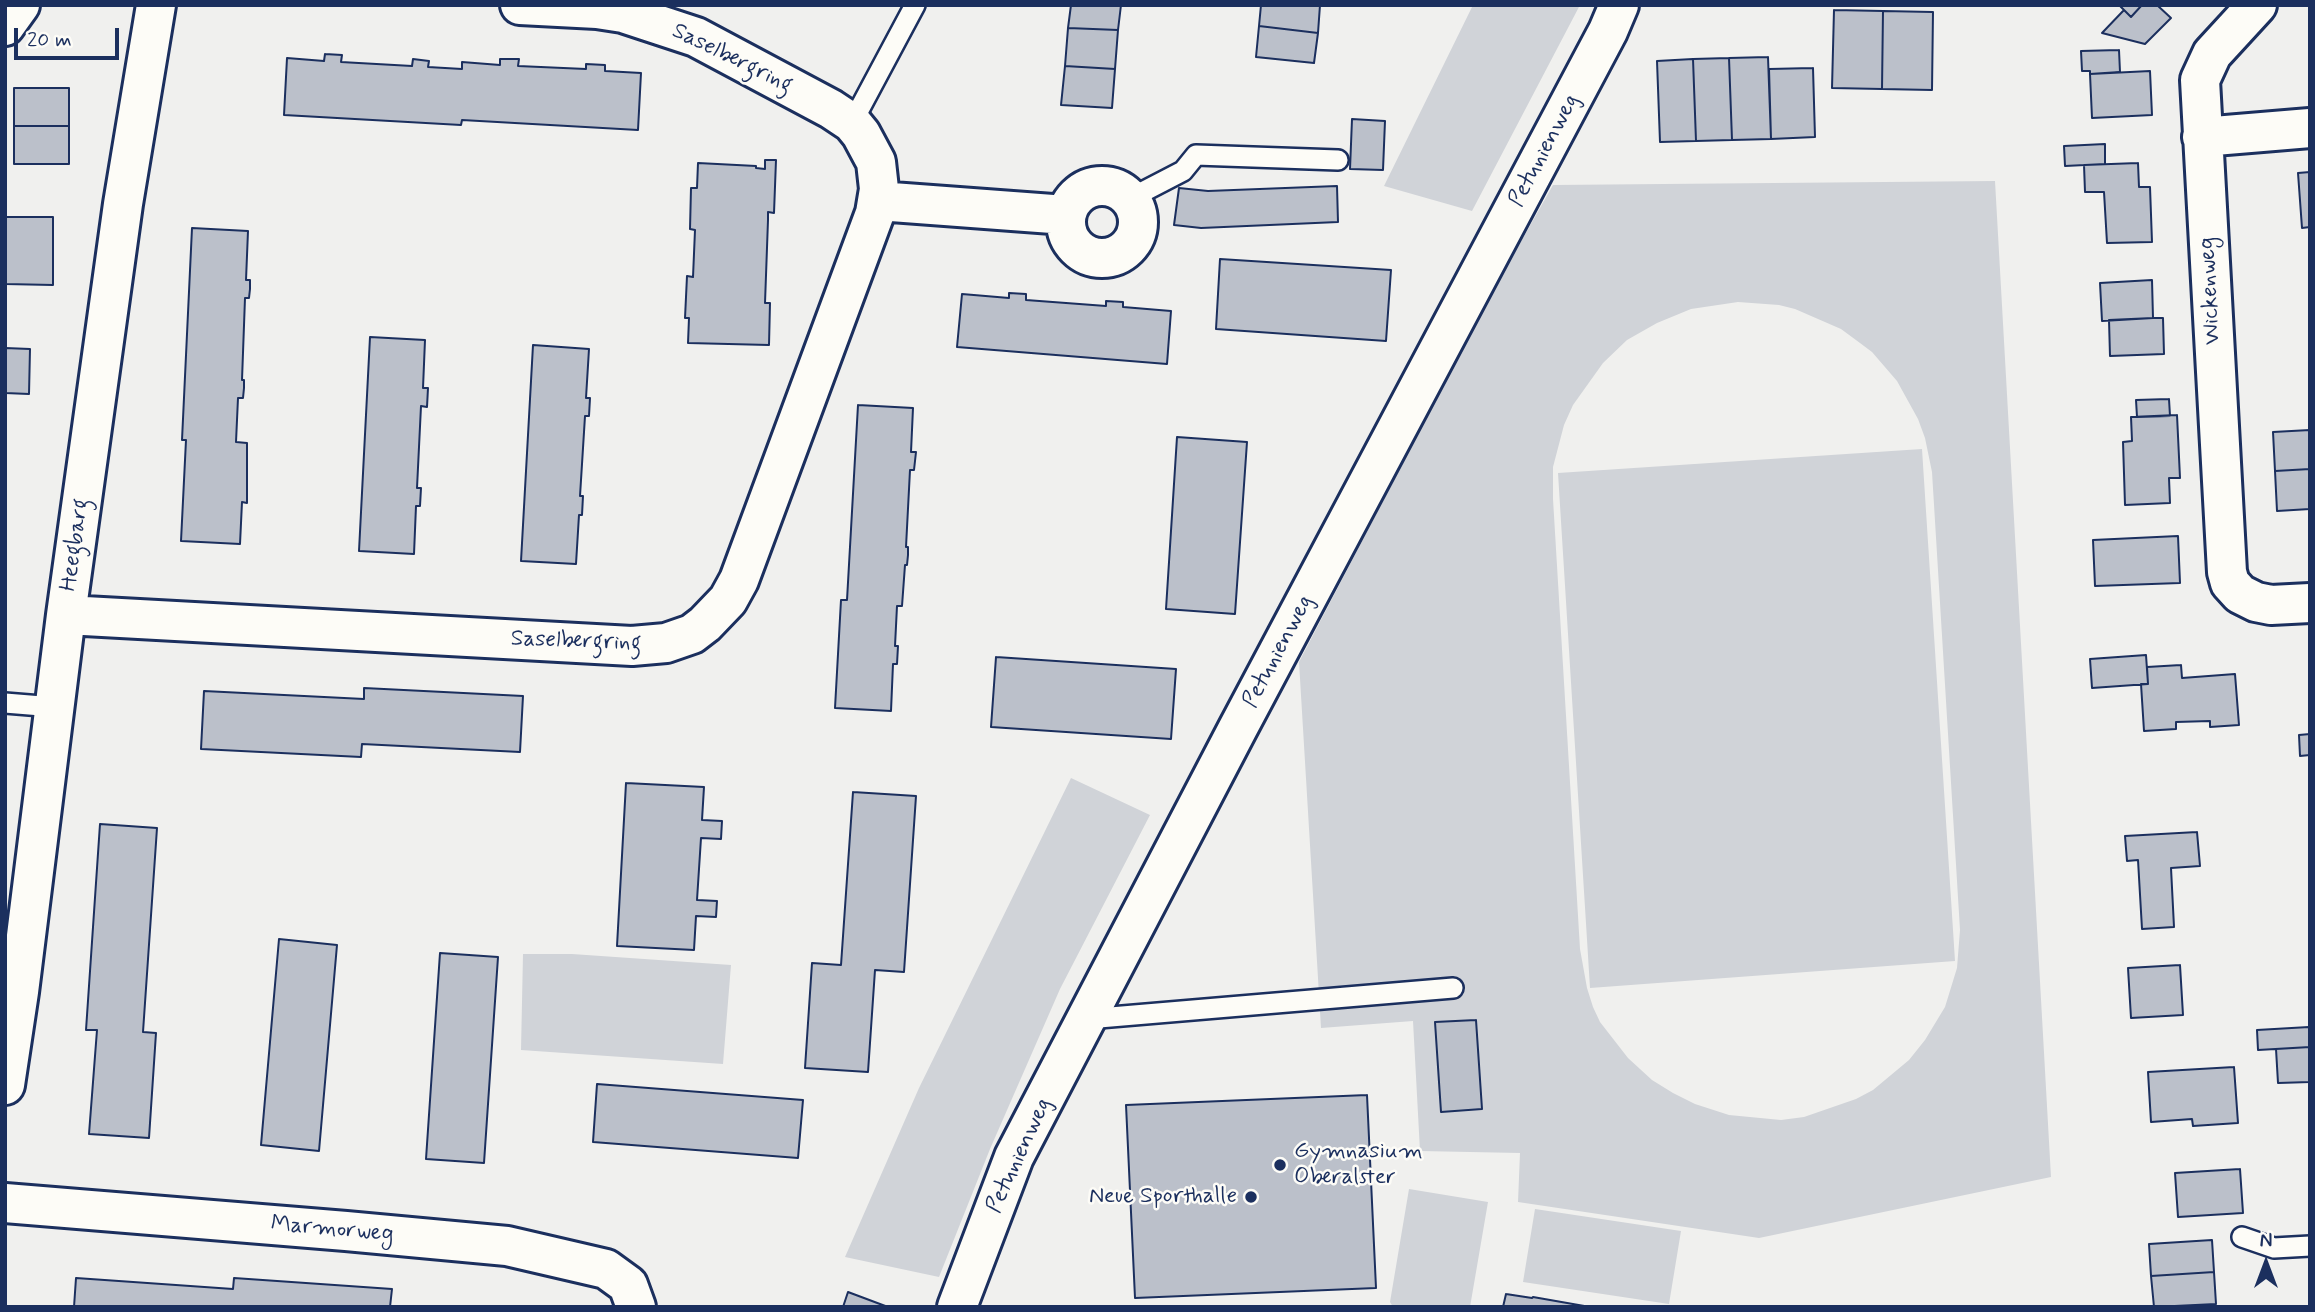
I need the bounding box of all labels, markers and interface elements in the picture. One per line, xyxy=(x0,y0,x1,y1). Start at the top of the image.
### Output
scale bar xyxy=(18,14,122,58)
street label: Saselbergring xyxy=(667,18,797,100)
text: 20 m xyxy=(27,26,72,54)
street label: Petunienweg xyxy=(1504,90,1586,212)
street label: Wickenweg xyxy=(2194,236,2228,346)
street label: Heegbarg xyxy=(56,497,96,593)
street label: Petunienweg xyxy=(1238,591,1320,713)
street label: Saselbergring xyxy=(510,626,642,658)
street label: Petunienweg xyxy=(981,1094,1059,1218)
place label: Gymnasium Oberalster xyxy=(1294,1138,1423,1192)
marker: Gymnasium Oberalster xyxy=(1272,1157,1288,1173)
place label: Neue Sporthalle xyxy=(1089,1183,1237,1211)
marker: Neue Sporthalle xyxy=(1243,1189,1259,1205)
street label: Marmorweg xyxy=(269,1211,395,1249)
north arrow xyxy=(2231,1228,2301,1298)
text: N xyxy=(2260,1229,2272,1254)

